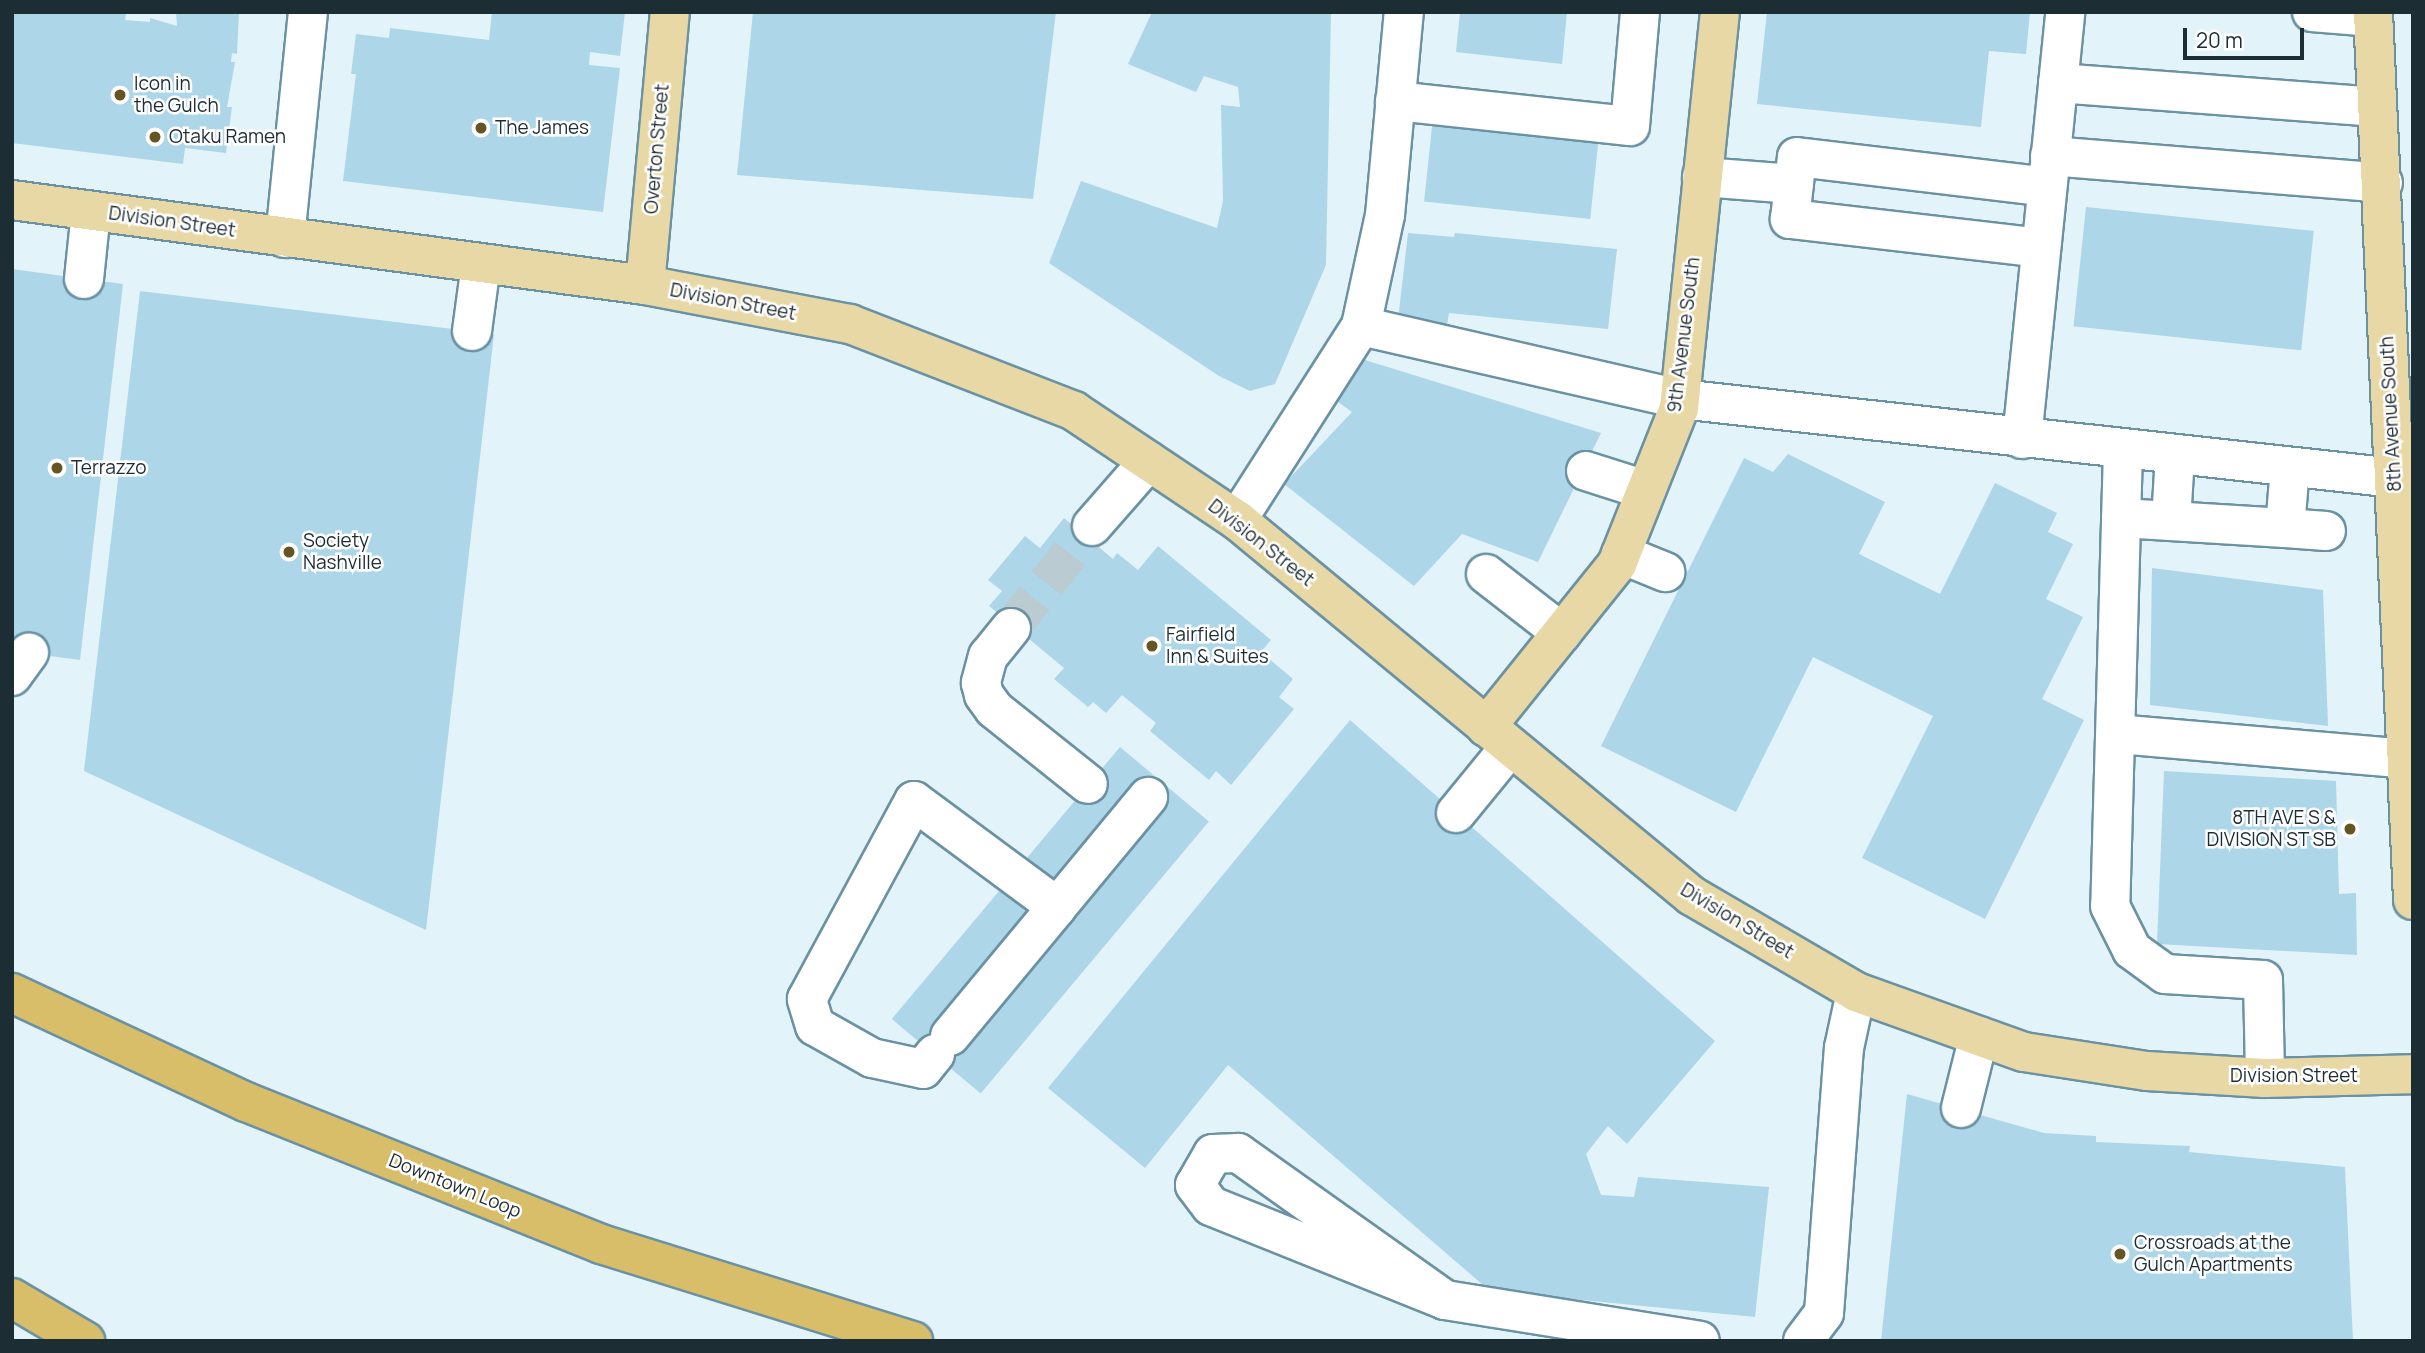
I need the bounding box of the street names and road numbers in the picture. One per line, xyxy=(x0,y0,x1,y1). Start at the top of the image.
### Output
street label: Overton Street xyxy=(640,83,674,215)
street label: Division Street xyxy=(107,202,237,242)
street label: 9th Avenue South xyxy=(1663,256,1705,414)
street label: Division Street xyxy=(668,279,798,325)
street label: 8th Avenue South xyxy=(2376,336,2406,492)
street label: Division Street xyxy=(1204,495,1318,591)
street label: Division Street xyxy=(1676,878,1798,964)
street label: Division Street xyxy=(2230,1065,2358,1087)
street label: Downtown Loop xyxy=(386,1149,524,1223)

